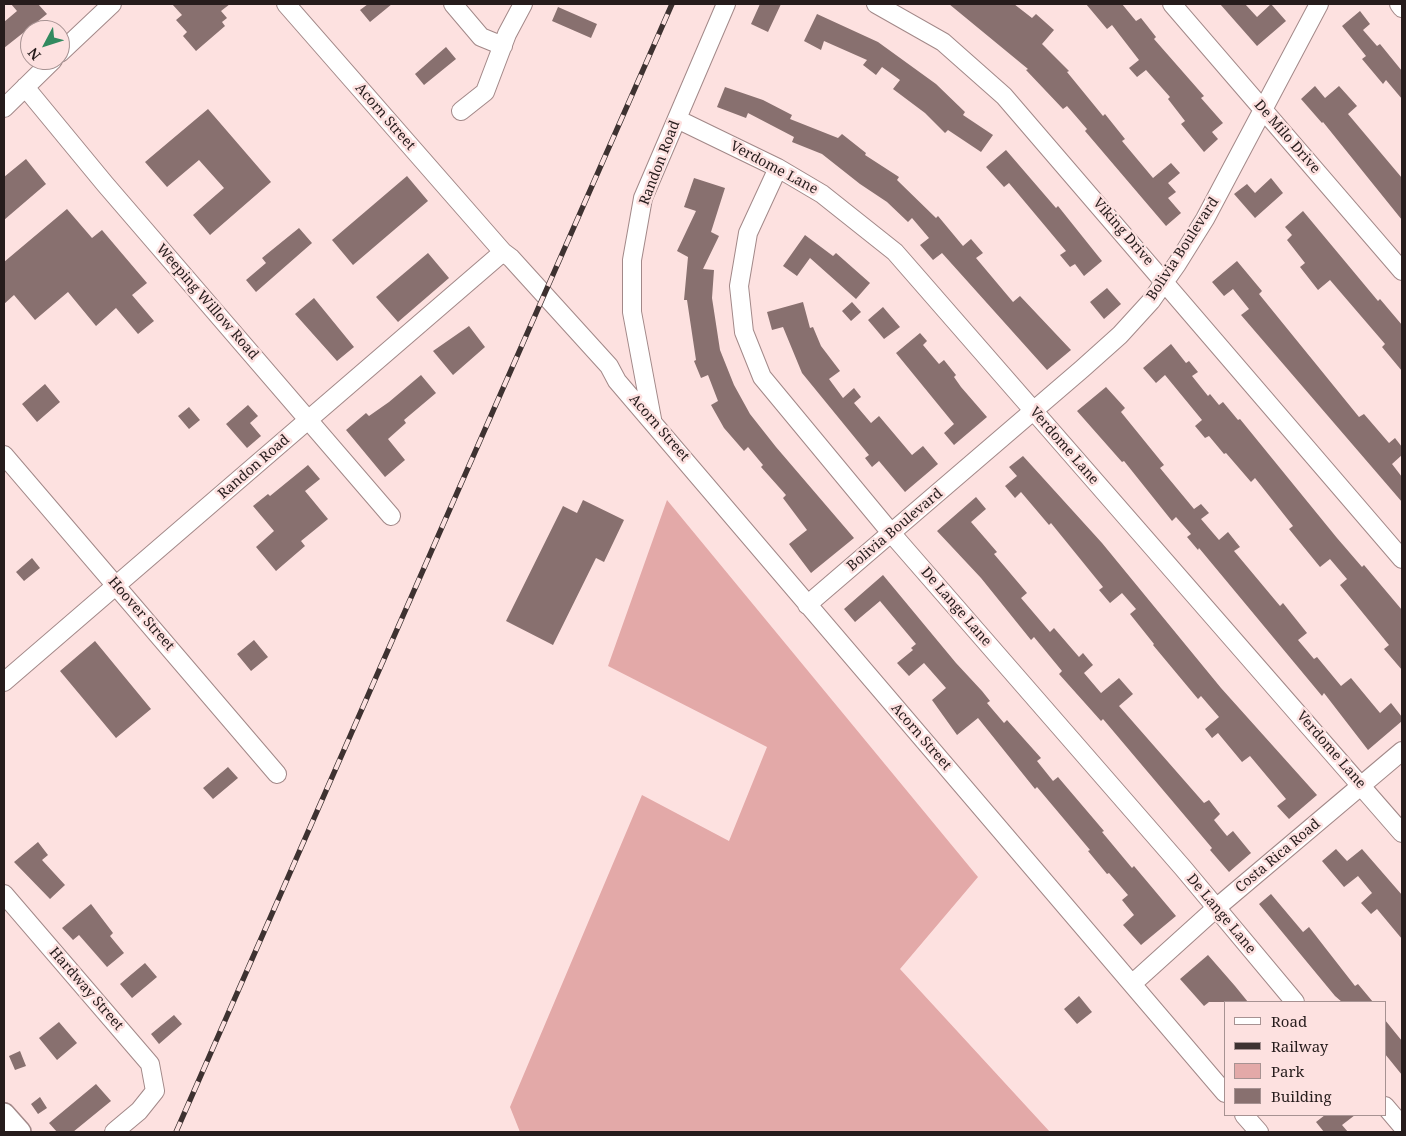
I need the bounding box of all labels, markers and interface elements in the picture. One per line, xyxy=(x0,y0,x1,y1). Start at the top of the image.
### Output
north arrow xyxy=(20,20,70,70)
text: N xyxy=(23,44,45,65)
street label: Acorn Street xyxy=(351,80,419,154)
street label: De Milo Drive xyxy=(1251,97,1323,177)
street label: Randon Road xyxy=(636,118,684,208)
street label: Verdome Lane xyxy=(727,138,821,198)
street label: Bolivia Boulevard xyxy=(1143,194,1223,304)
street label: Viking Drive xyxy=(1089,195,1157,269)
street label: Weeping Willow Road xyxy=(152,241,262,363)
street label: Acorn Street xyxy=(625,391,693,465)
street label: Verdome Lane xyxy=(1026,404,1102,488)
street label: Randon Road xyxy=(215,431,293,503)
street label: Bolivia Boulevard xyxy=(844,485,946,575)
street label: De Lange Lane xyxy=(917,564,995,650)
street label: Hoover Street xyxy=(104,574,178,654)
street label: Acorn Street xyxy=(887,700,955,774)
street label: Verdome Lane xyxy=(1293,708,1369,792)
street label: Costa Rica Road xyxy=(1232,816,1324,896)
street label: De Lange Lane xyxy=(1183,871,1259,957)
street label: Hardway Street xyxy=(45,944,127,1034)
legend xyxy=(1224,1001,1386,1116)
text: Road xyxy=(1271,1011,1307,1031)
text: Railway xyxy=(1271,1036,1328,1056)
text: Park xyxy=(1271,1061,1304,1081)
text: Building xyxy=(1271,1086,1332,1106)

